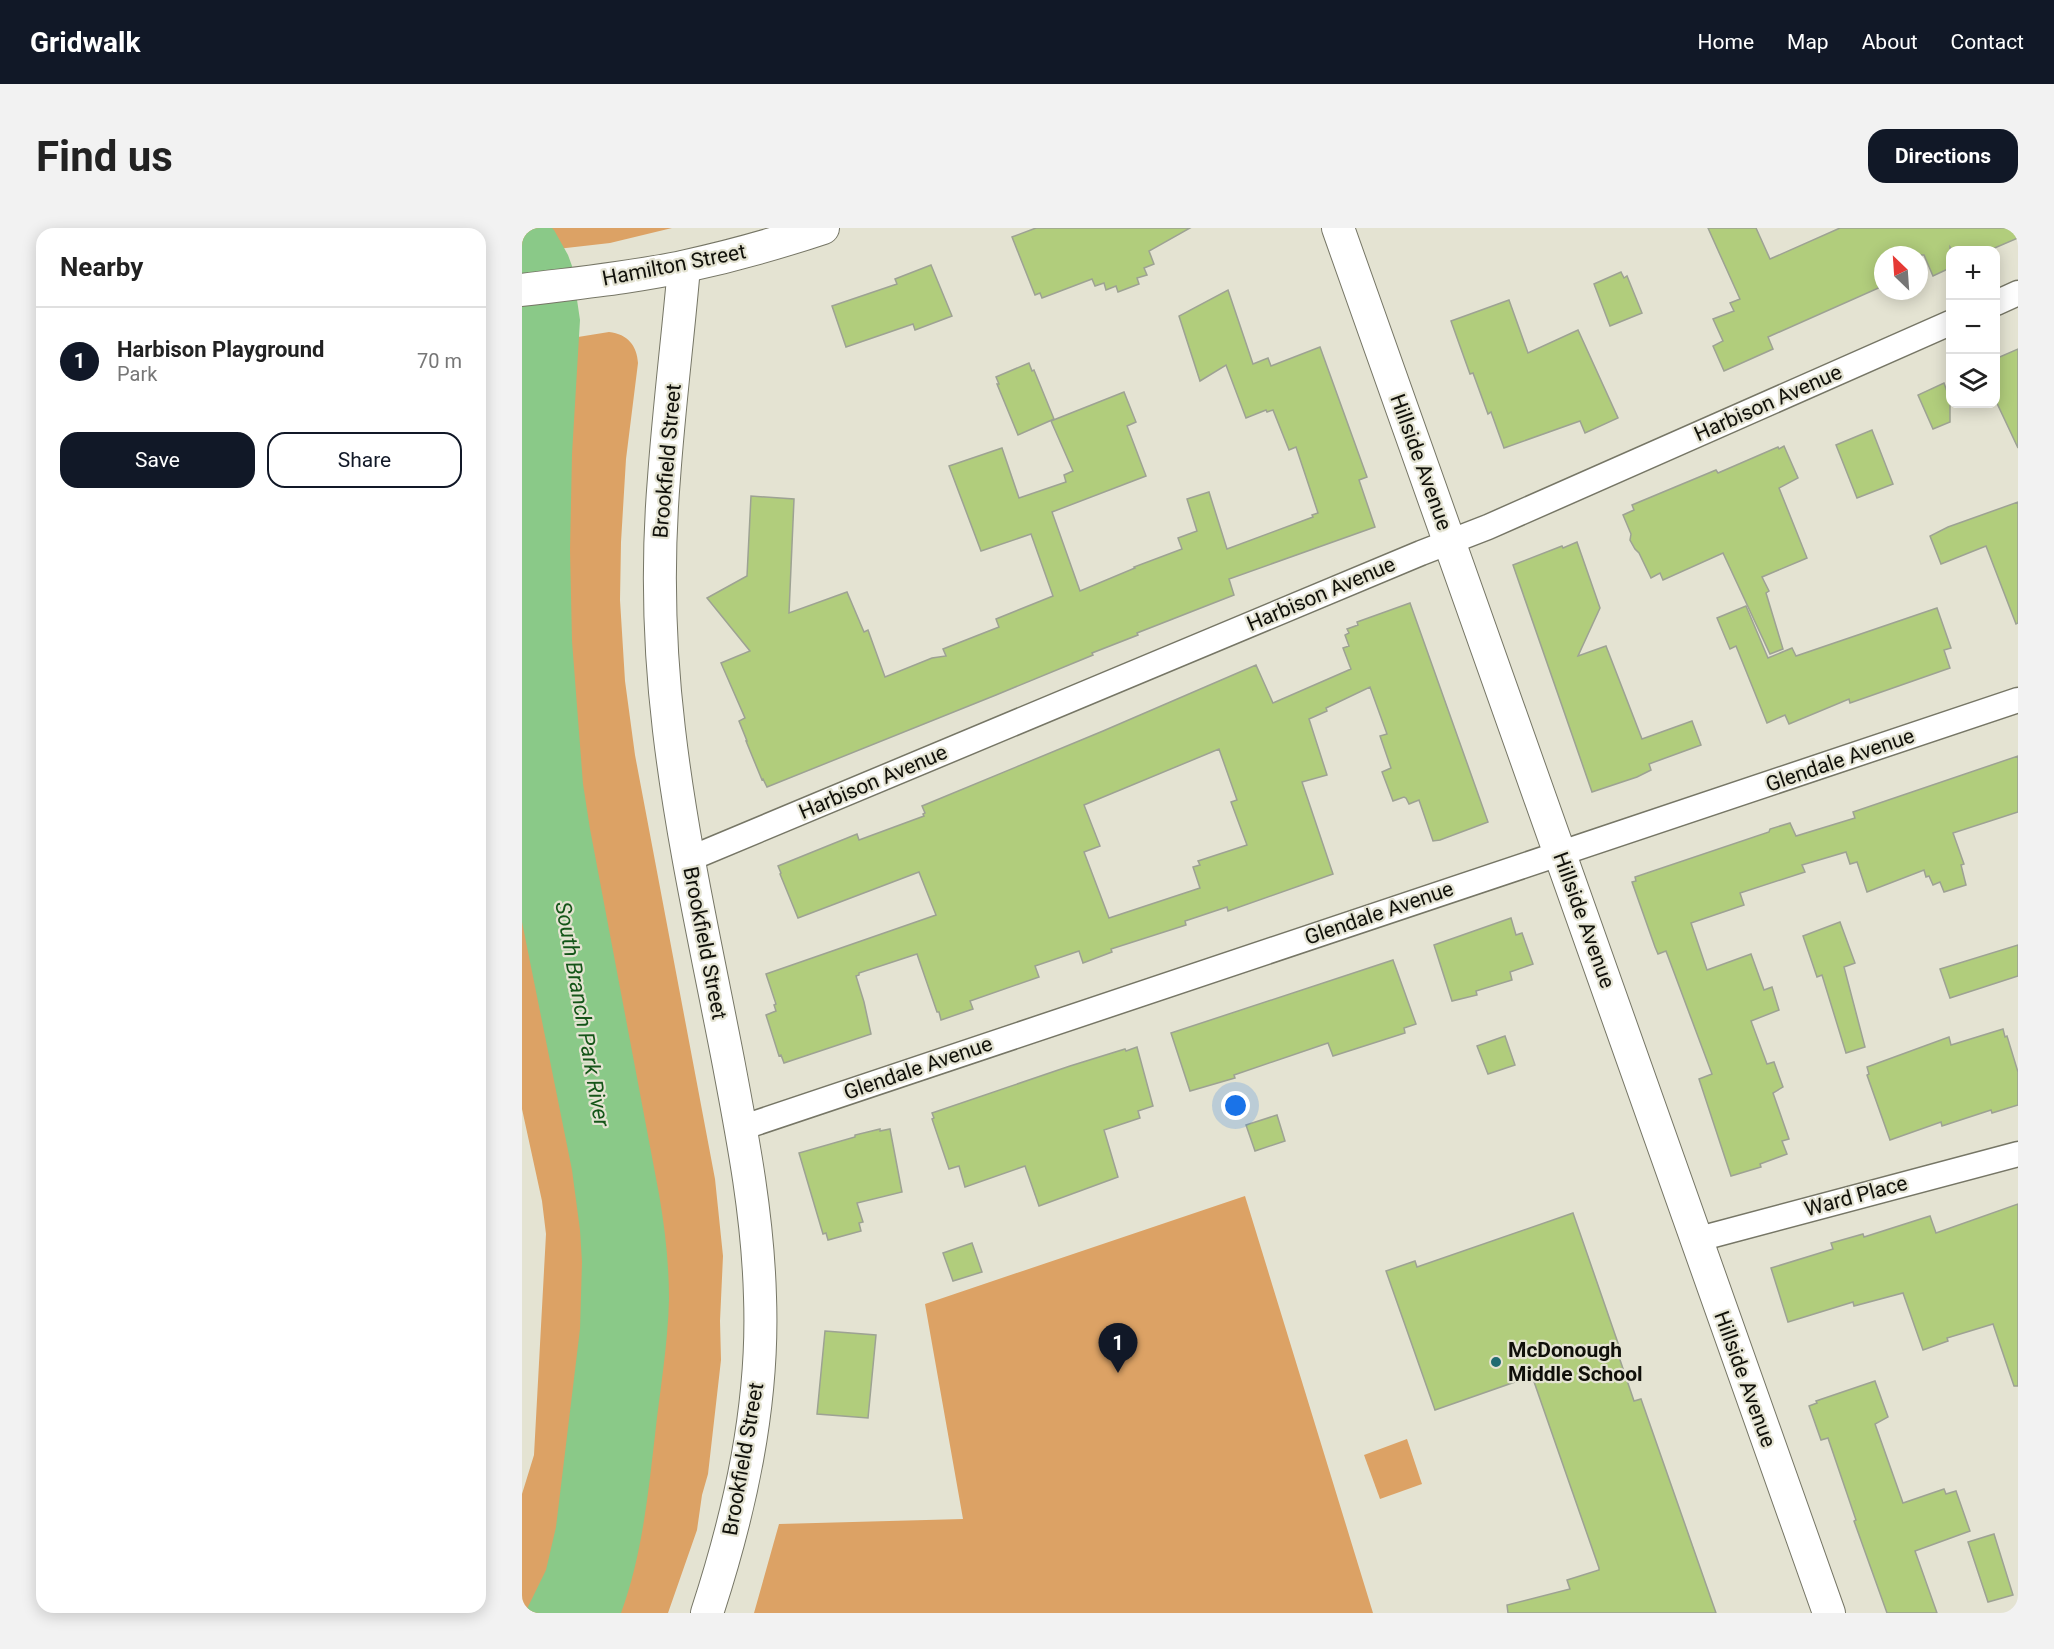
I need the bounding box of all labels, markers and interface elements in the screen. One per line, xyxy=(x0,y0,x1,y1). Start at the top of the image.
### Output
text: Gridwalk xyxy=(30,26,140,59)
text: Home xyxy=(1698,30,1754,54)
text: Map xyxy=(1787,30,1829,54)
text: About xyxy=(1862,30,1918,54)
text: Contact xyxy=(1951,30,2024,54)
button: Directions xyxy=(1868,129,2018,183)
text: Find us xyxy=(36,132,173,181)
street label: Hamilton Street xyxy=(600,239,748,291)
north arrow xyxy=(1874,246,1928,300)
map controls xyxy=(1946,246,2000,408)
button: + xyxy=(1946,246,2000,300)
text: Nearby xyxy=(60,252,143,282)
button: − xyxy=(1946,300,2000,354)
text: Harbison Playground xyxy=(117,337,324,362)
text: 1 xyxy=(74,349,85,373)
text: 70 m xyxy=(417,349,462,373)
button: layers xyxy=(1946,354,2000,408)
street label: Harbison Avenue xyxy=(1691,360,1845,446)
text: Park xyxy=(117,362,157,386)
street label: Brookfield Street xyxy=(648,383,686,539)
street label: Hillside Avenue xyxy=(1385,391,1457,533)
button: Save xyxy=(60,432,255,488)
button: Share xyxy=(267,432,462,488)
street label: Harbison Avenue xyxy=(1243,552,1399,636)
street label: Glendale Avenue xyxy=(1763,723,1917,797)
street label: Harbison Avenue xyxy=(795,740,951,824)
street label: Hillside Avenue xyxy=(1548,849,1620,991)
street label: Brookfield Street xyxy=(678,865,732,1021)
street label: Glendale Avenue xyxy=(1302,876,1456,950)
water label: South Branch Park River xyxy=(550,900,615,1129)
street label: Glendale Avenue xyxy=(841,1031,995,1105)
your location xyxy=(1221,1091,1250,1120)
street label: Ward Place xyxy=(1802,1171,1910,1221)
street label: Hillside Avenue xyxy=(1709,1308,1781,1450)
pin: 1 xyxy=(1098,1324,1138,1373)
place label: McDonough Middle School xyxy=(1508,1338,1643,1386)
marker: McDonough Middle School xyxy=(1489,1355,1503,1369)
street label: Brookfield Street xyxy=(718,1381,768,1537)

